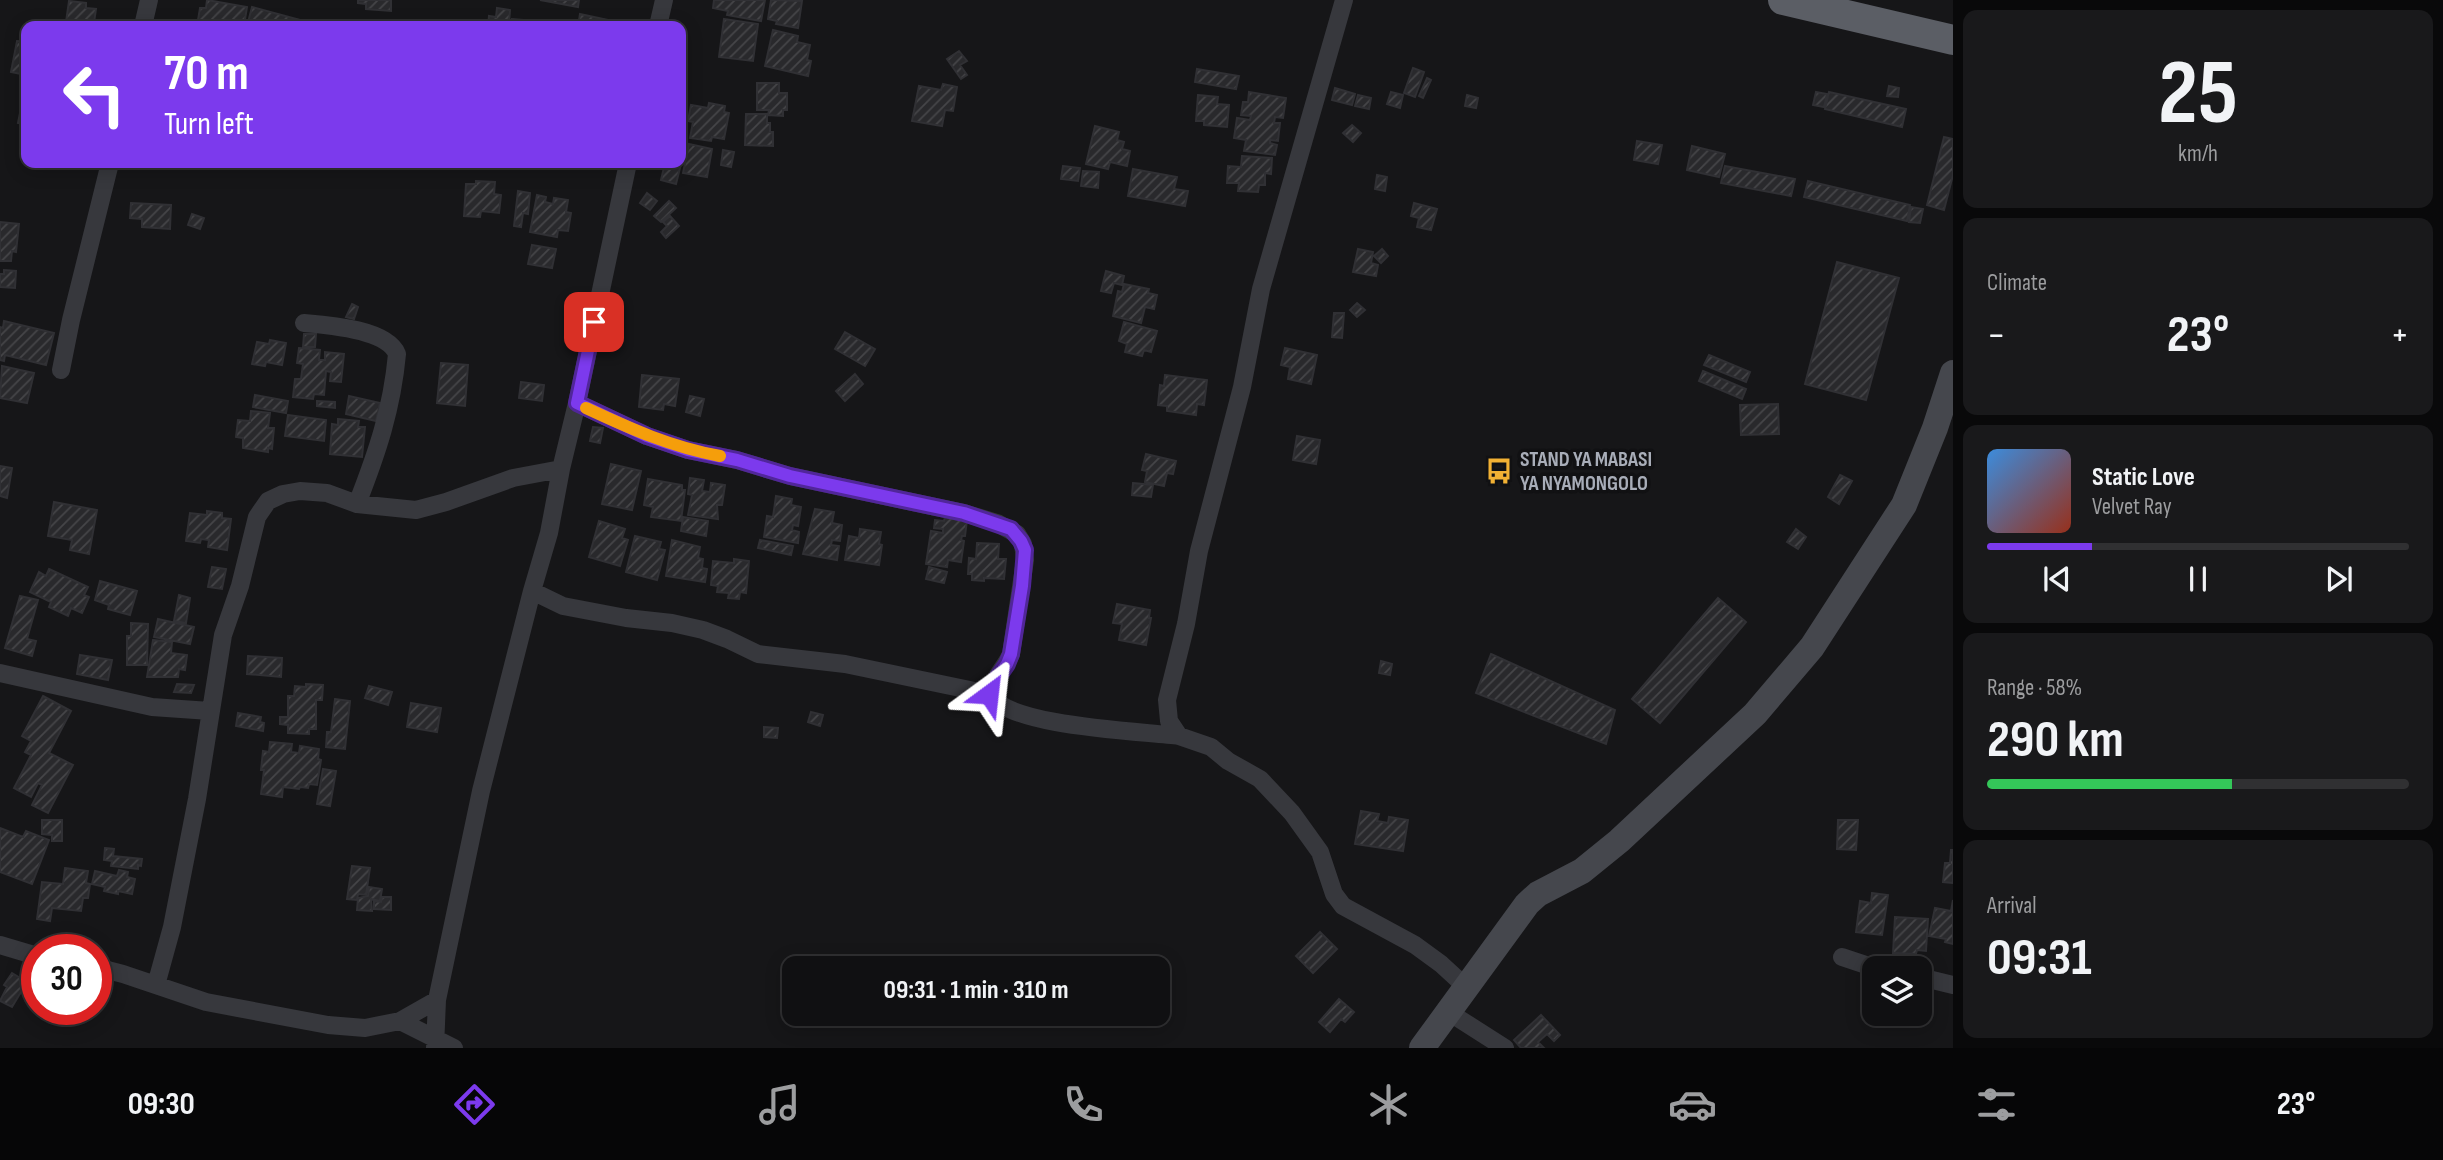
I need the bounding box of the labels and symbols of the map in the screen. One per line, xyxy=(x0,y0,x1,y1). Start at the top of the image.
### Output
pin xyxy=(564,292,624,352)
place label: STAND YA MABASI YA NYAMONGOLO xyxy=(1520,447,1652,496)
bus stop icon: STAND YA MABASI YA NYAMONGOLO xyxy=(1484,456,1514,486)
position arrow xyxy=(952,657,1026,731)
speed limit sign: 30 xyxy=(21,934,112,1025)

